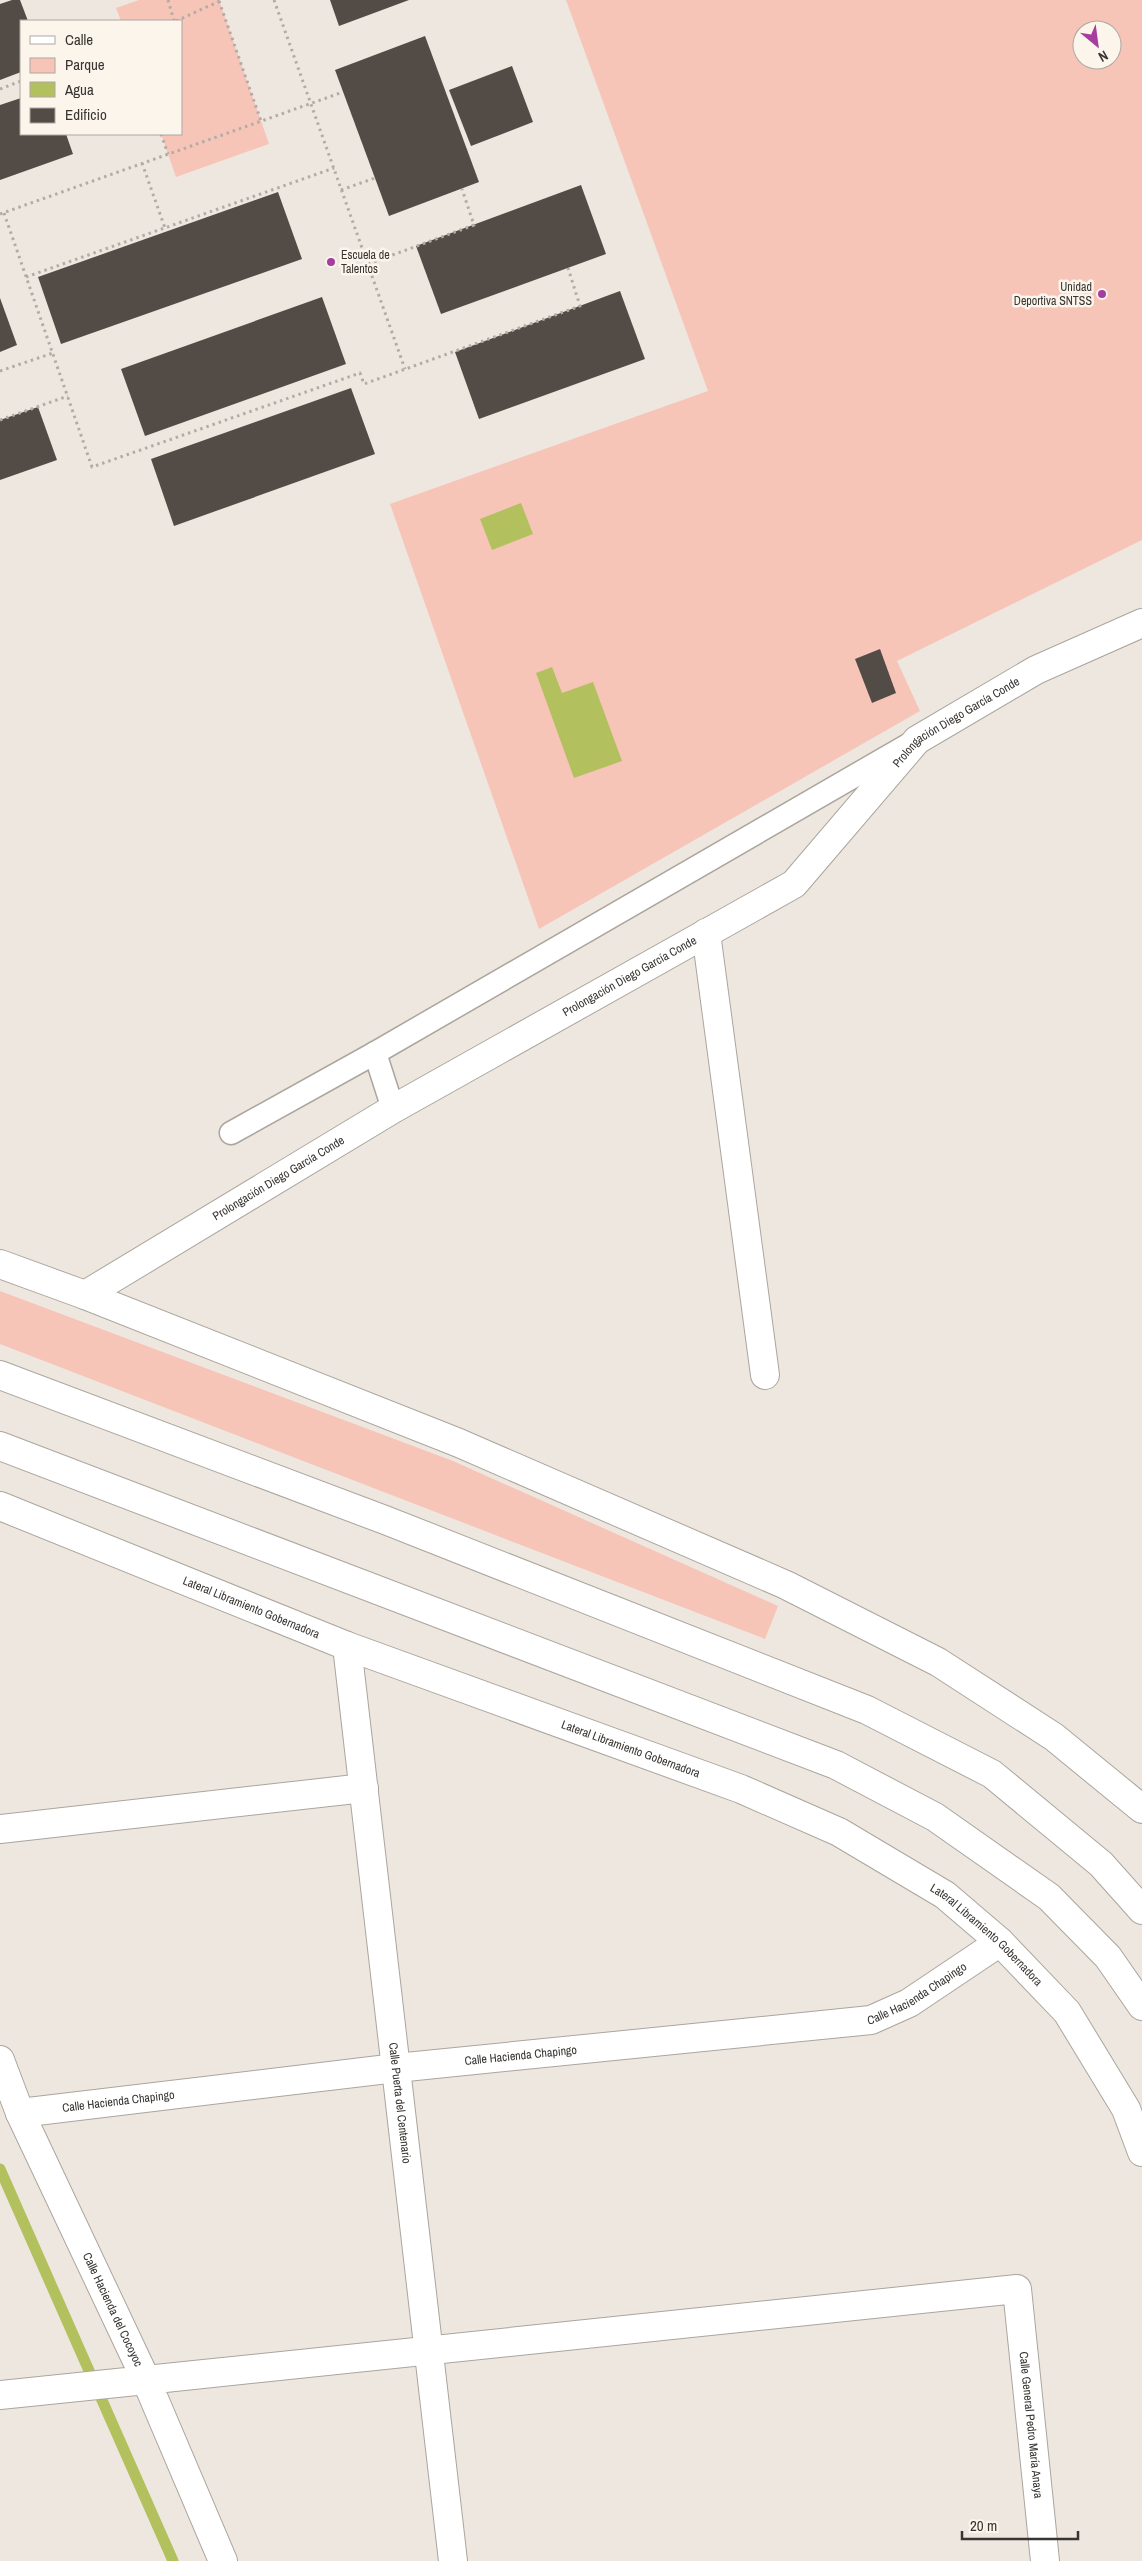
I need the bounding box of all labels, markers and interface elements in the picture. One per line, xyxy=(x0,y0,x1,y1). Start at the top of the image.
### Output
legend xyxy=(20,20,182,135)
north arrow xyxy=(1072,20,1122,70)
text: Calle xyxy=(65,29,93,50)
text: N xyxy=(1095,46,1111,66)
text: Parque xyxy=(65,54,105,75)
text: Agua xyxy=(64,79,94,100)
text: Edificio xyxy=(65,104,107,125)
place label: Escuela de Talentos xyxy=(341,247,390,277)
marker: Escuela de Talentos xyxy=(325,256,337,268)
place label: Unidad Deportiva SNTSS xyxy=(1014,279,1092,309)
marker: Unidad Deportiva SNTSS xyxy=(1096,288,1108,300)
street label: Prolongación Diego García Conde xyxy=(889,673,1022,771)
street label: Prolongación Diego García Conde xyxy=(560,932,699,1020)
street label: Prolongación Diego García Conde xyxy=(210,1132,347,1224)
street label: Lateral Libramiento Gobernadora xyxy=(180,1573,323,1642)
street label: Lateral Libramiento Gobernadora xyxy=(559,1716,703,1782)
street label: Lateral Libramiento Gobernadora xyxy=(927,1880,1046,1990)
street label: Calle Hacienda Chapingo xyxy=(867,1959,970,2028)
street label: Calle Puerta del Centenario xyxy=(385,2042,415,2164)
street label: Calle Hacienda Chapingo xyxy=(464,2042,578,2069)
street label: Calle Hacienda Chapingo xyxy=(61,2087,175,2116)
street label: Calle Hacienda del Cocoyoc xyxy=(79,2250,147,2369)
street label: Calle General Pedro María Anaya xyxy=(1015,2351,1047,2500)
scale bar xyxy=(962,2508,1078,2540)
text: 20 m xyxy=(970,2515,997,2536)

